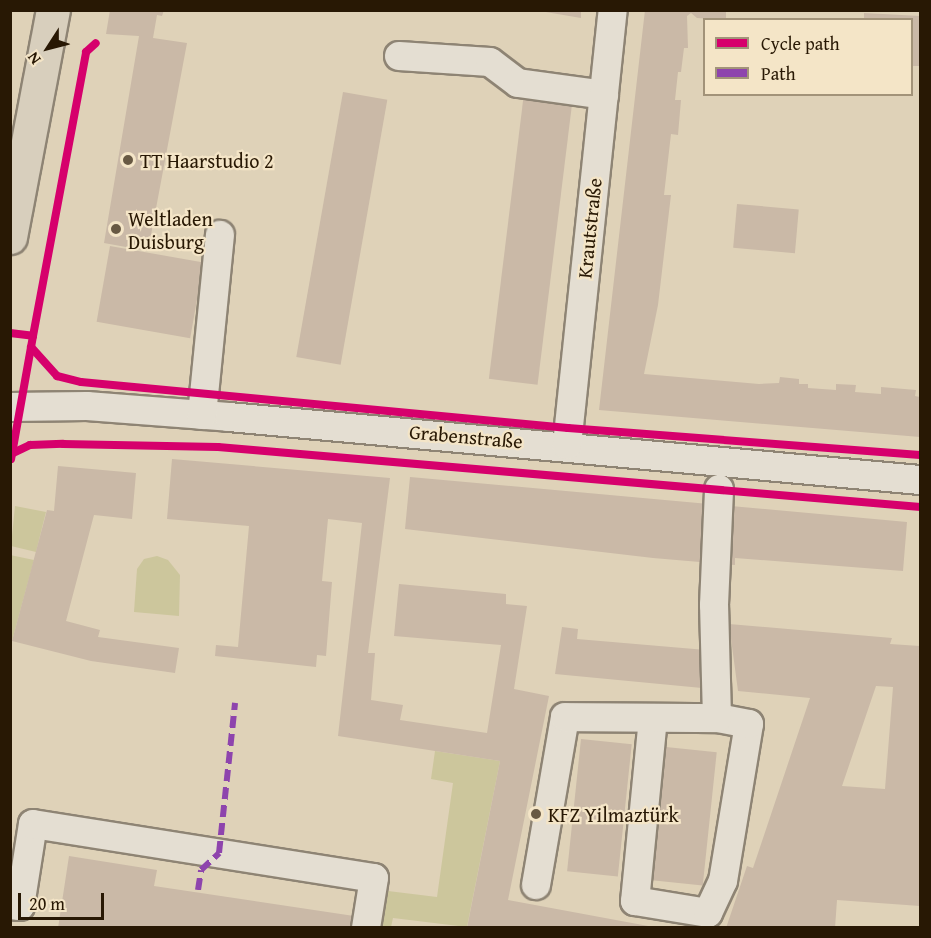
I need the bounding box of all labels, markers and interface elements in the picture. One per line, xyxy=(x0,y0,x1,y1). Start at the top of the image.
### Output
north arrow xyxy=(18,18,78,78)
legend xyxy=(703,18,913,96)
text: Cycle path xyxy=(761,30,840,57)
text: N xyxy=(21,47,46,70)
text: Path xyxy=(761,60,796,87)
place label: TT Haarstudio 2 xyxy=(140,148,274,172)
marker: TT Haarstudio 2 xyxy=(121,153,135,167)
street label: Krautstraße xyxy=(572,177,606,279)
place label: Weltladen Duisburg xyxy=(128,206,213,253)
marker: Weltladen Duisburg xyxy=(109,222,123,236)
street label: Grabenstraße xyxy=(408,419,524,453)
place label: KFZ Yilmaztürk xyxy=(548,802,679,826)
marker: KFZ Yilmaztürk xyxy=(529,807,543,821)
scale bar xyxy=(21,881,106,919)
text: 20 m xyxy=(29,890,65,917)

